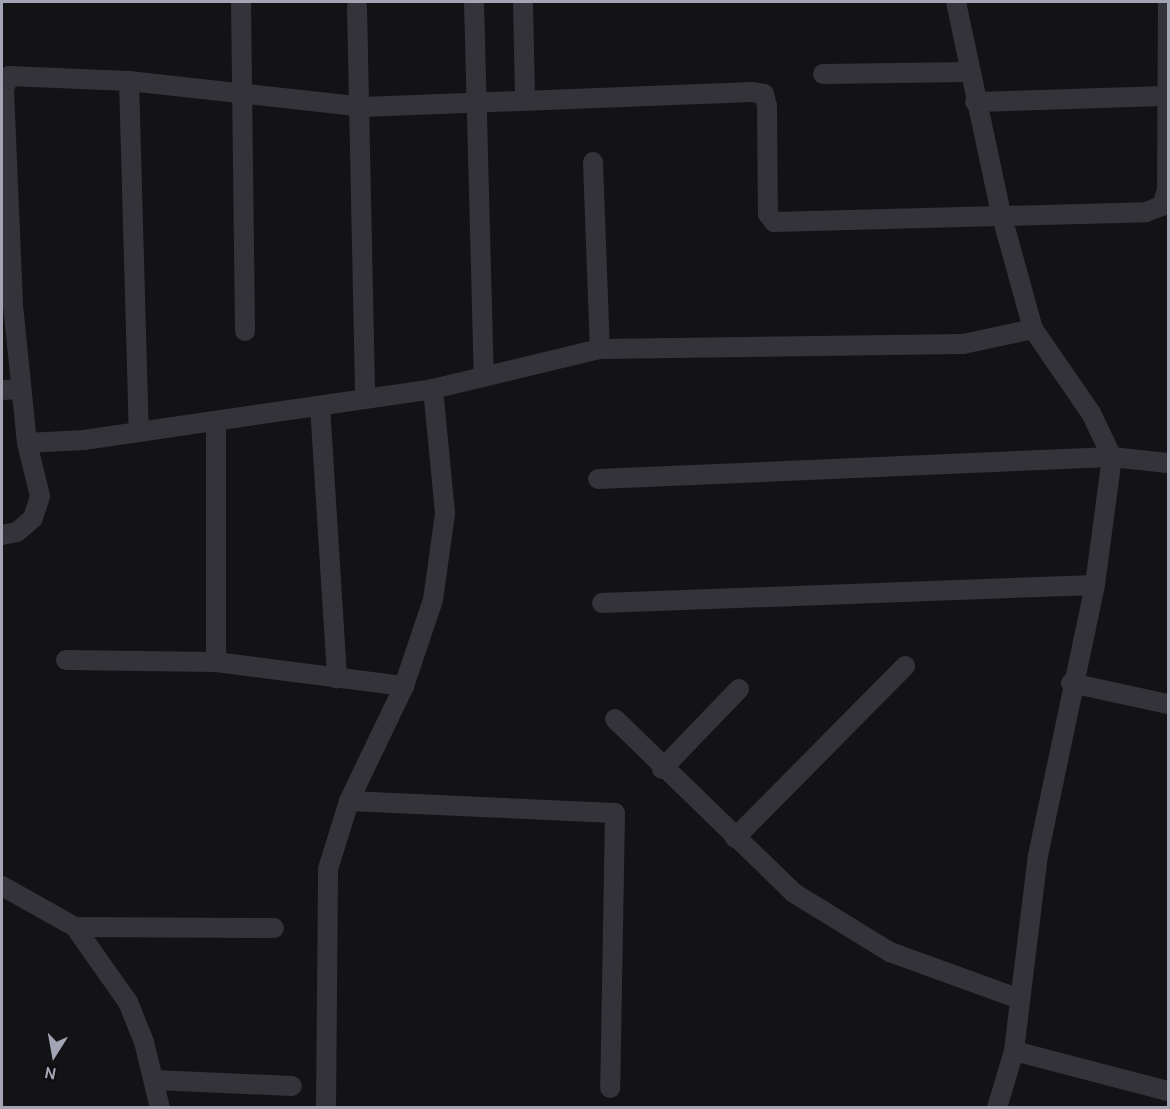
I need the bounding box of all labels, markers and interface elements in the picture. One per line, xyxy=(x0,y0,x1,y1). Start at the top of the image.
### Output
north arrow xyxy=(24,1025,84,1085)
text: N xyxy=(43,1063,58,1084)

